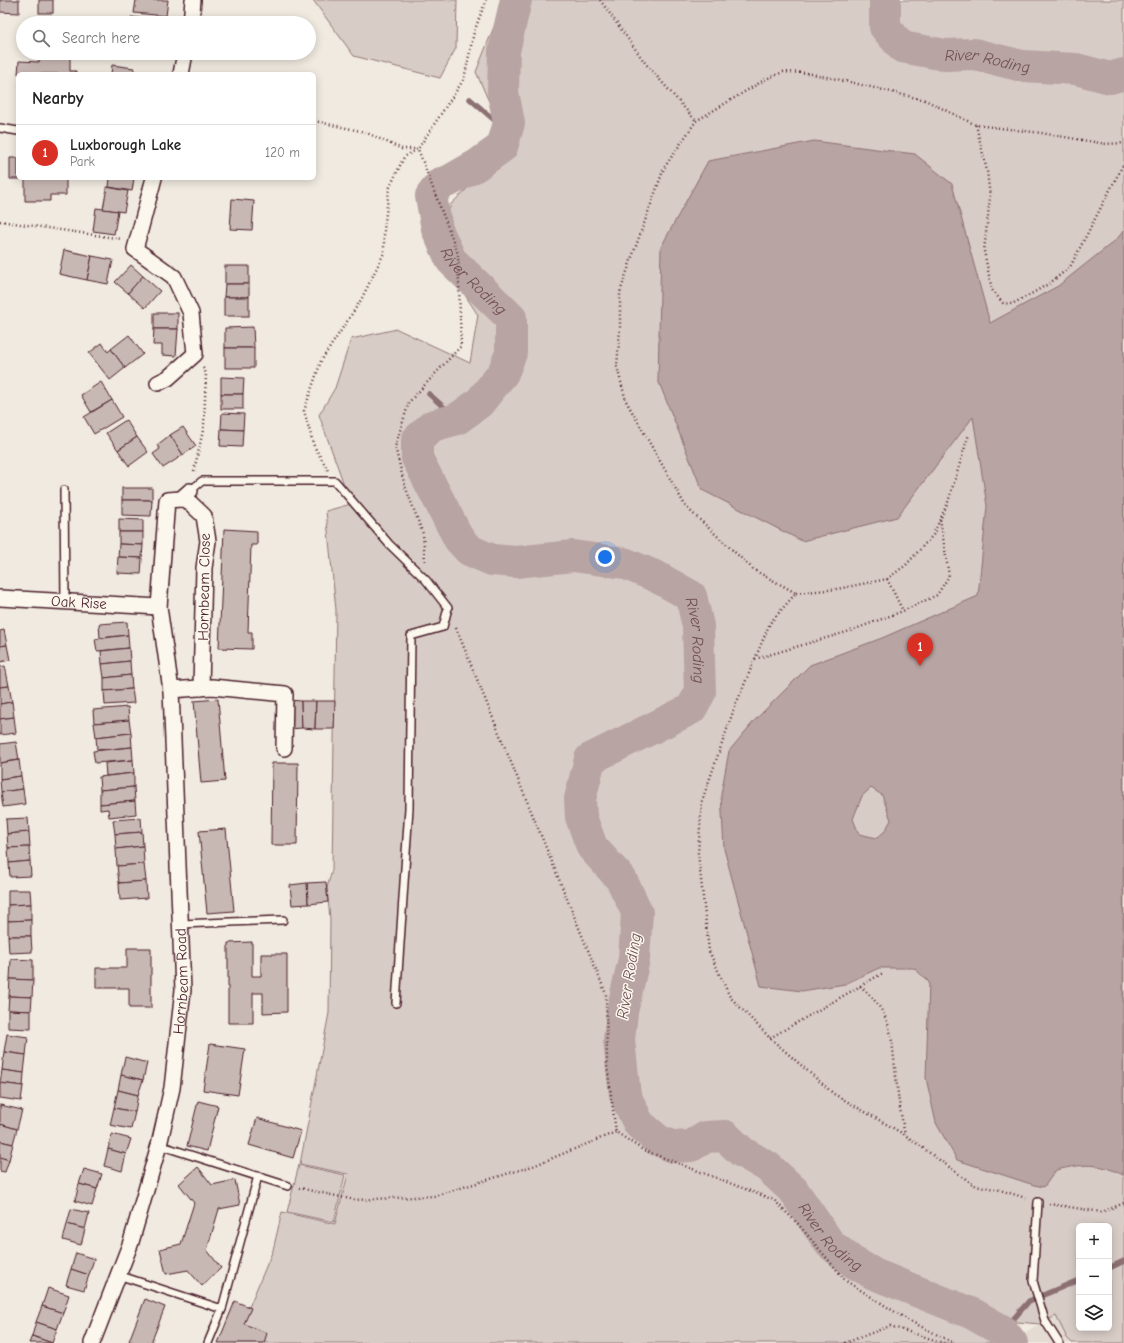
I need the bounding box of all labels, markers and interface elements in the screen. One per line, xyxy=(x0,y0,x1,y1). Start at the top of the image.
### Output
search box xyxy=(16,16,316,60)
icon: search xyxy=(30,27,52,49)
text: Search here xyxy=(62,29,140,47)
water label: River Roding xyxy=(944,46,1030,76)
text: Nearby xyxy=(32,89,83,108)
text: Luxborough Lake xyxy=(70,136,181,154)
text: 1 xyxy=(42,145,48,160)
text: 120 m xyxy=(265,145,300,160)
text: Park xyxy=(70,154,95,169)
water label: River Roding xyxy=(437,245,510,319)
street label: Hornbeam Close xyxy=(194,532,214,641)
your location xyxy=(595,547,615,567)
street label: Oak Rise xyxy=(51,592,108,613)
water label: River Roding xyxy=(682,595,708,684)
pin: 1 xyxy=(907,633,933,666)
street label: Hornbeam Road xyxy=(169,928,192,1035)
water label: River Roding xyxy=(613,932,645,1020)
water label: River Roding xyxy=(794,1199,865,1275)
map controls xyxy=(1076,1223,1112,1331)
button: + xyxy=(1076,1223,1112,1259)
button: − xyxy=(1076,1259,1112,1295)
button: layers xyxy=(1076,1295,1112,1331)

